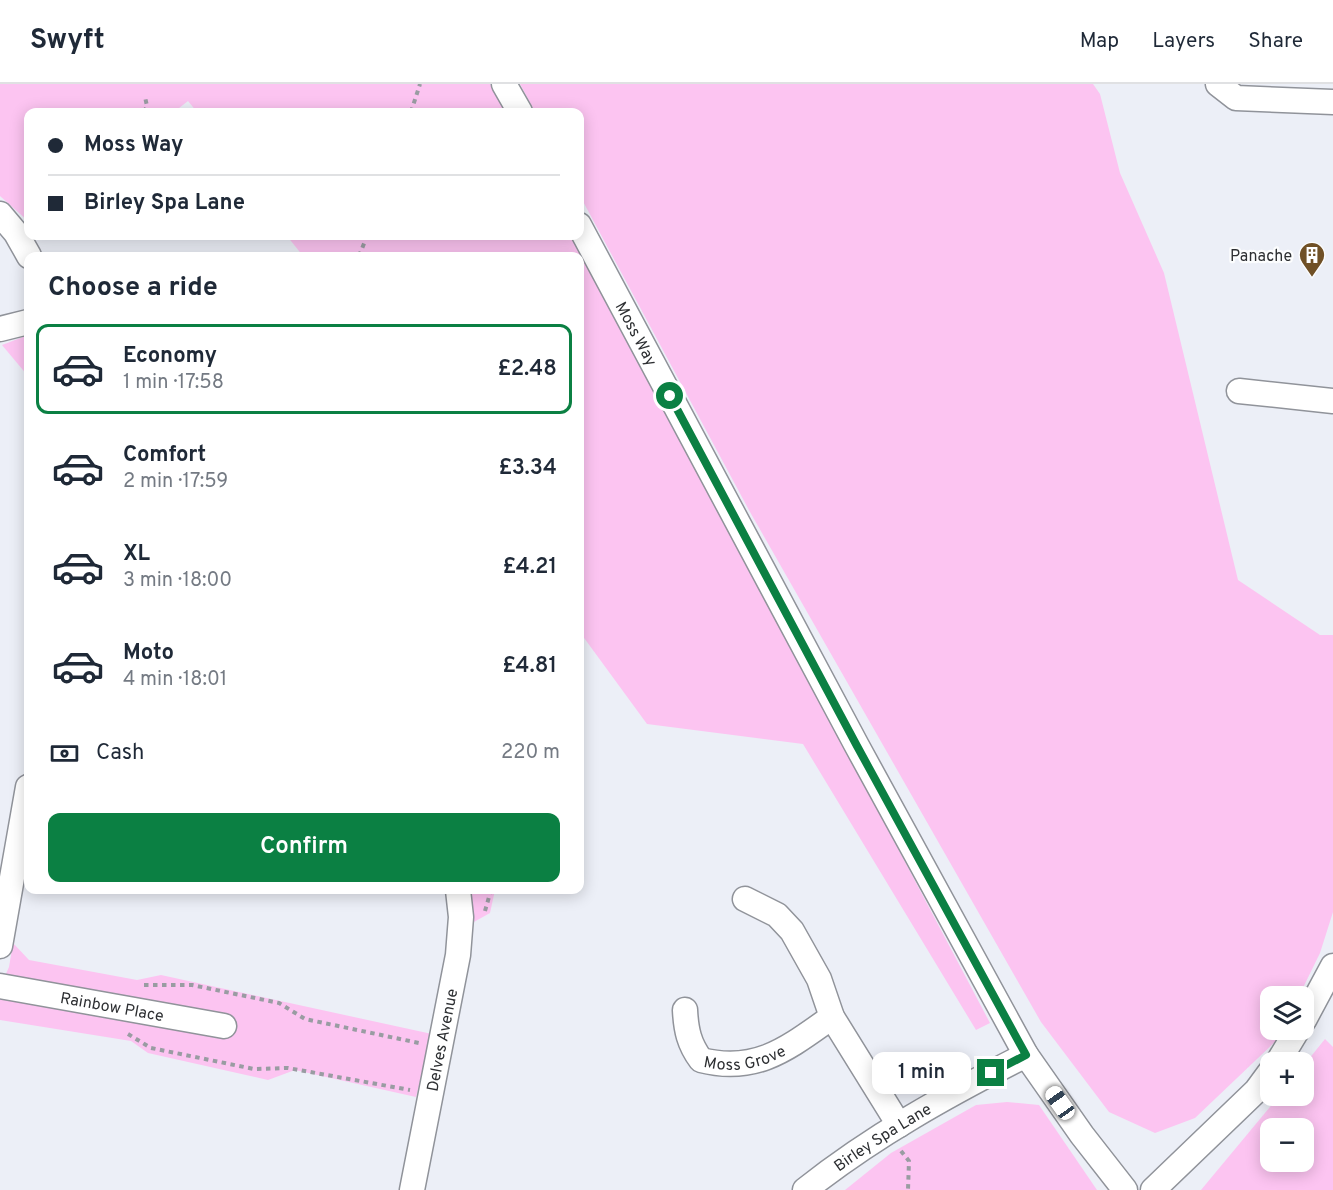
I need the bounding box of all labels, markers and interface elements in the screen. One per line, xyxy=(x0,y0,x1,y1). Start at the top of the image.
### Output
text: Swyft xyxy=(30,23,105,59)
text: Map xyxy=(1080,28,1119,55)
text: Layers xyxy=(1152,28,1215,55)
text: Share xyxy=(1248,28,1303,55)
text: Moss Way xyxy=(84,132,184,159)
text: Birley Spa Lane xyxy=(84,190,245,217)
building icon: Panache xyxy=(1297,240,1327,278)
place label: Panache xyxy=(1230,247,1292,267)
text: Choose a ride xyxy=(48,271,218,305)
street label: Moss Way xyxy=(610,299,660,370)
icon: car xyxy=(51,342,105,396)
text: Economy xyxy=(123,343,217,370)
text: £2.48 xyxy=(497,356,557,383)
text: 1 min · 17:58 xyxy=(123,370,224,396)
route start xyxy=(656,382,683,409)
icon: car xyxy=(51,441,105,495)
text: Comfort xyxy=(123,442,206,469)
text: £3.34 xyxy=(499,455,557,482)
text: 2 min · 17:59 xyxy=(123,469,228,495)
icon: car xyxy=(51,540,105,594)
text: XL xyxy=(123,541,150,568)
text: £4.21 xyxy=(503,554,557,581)
text: 3 min · 18:00 xyxy=(123,568,232,594)
icon: car xyxy=(51,639,105,693)
text: Moto xyxy=(123,640,174,667)
text: £4.81 xyxy=(502,653,557,680)
text: 4 min · 18:01 xyxy=(123,667,227,693)
icon: cash xyxy=(48,737,81,770)
text: Cash xyxy=(96,740,145,767)
text: 220 m xyxy=(501,740,560,766)
button: Confirm xyxy=(48,813,560,882)
map controls xyxy=(1260,986,1314,1172)
button: layers xyxy=(1260,986,1314,1040)
street label: Delves Avenue xyxy=(424,987,463,1093)
street label: Rainbow Place xyxy=(58,989,165,1027)
street label: Moss Grove xyxy=(702,1042,790,1076)
callout: 1 min xyxy=(871,1052,970,1094)
button: + xyxy=(1260,1052,1314,1106)
route end xyxy=(977,1059,1004,1086)
text: 1 min xyxy=(898,1060,945,1086)
car xyxy=(1042,1083,1078,1123)
street label: Birley Spa Lane xyxy=(831,1100,936,1177)
button: − xyxy=(1260,1118,1314,1172)

